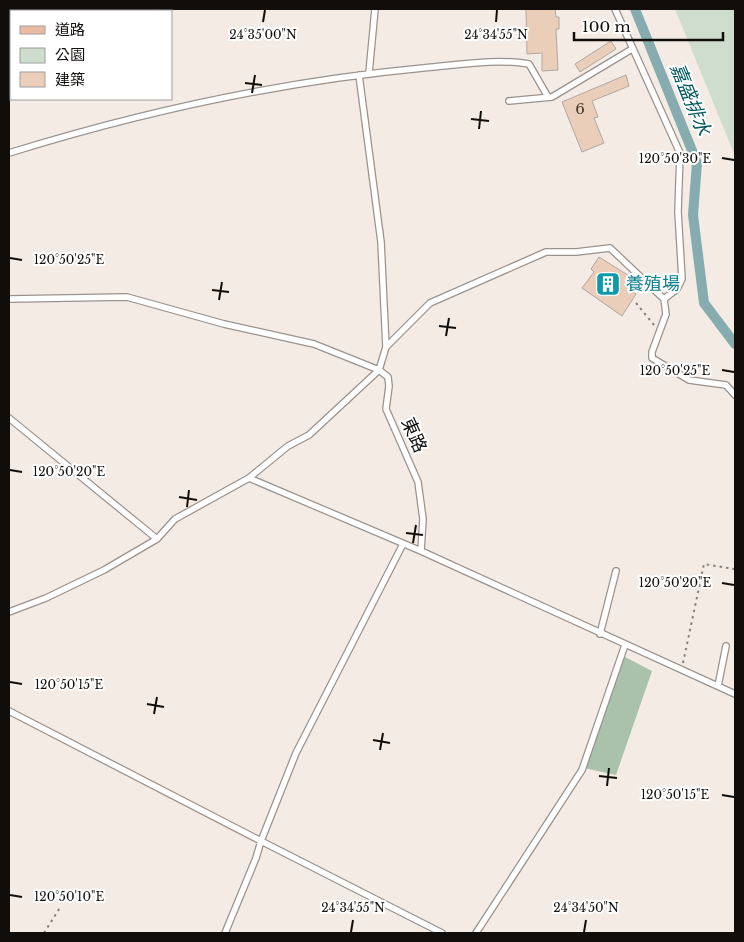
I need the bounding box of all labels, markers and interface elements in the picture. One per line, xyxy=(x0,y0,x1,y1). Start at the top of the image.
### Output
legend xyxy=(10,10,172,100)
scale bar xyxy=(574,10,723,42)
text: 100 m xyxy=(582,17,631,36)
text: 道路 xyxy=(55,20,85,39)
text: 24°35'00"N xyxy=(229,27,297,42)
text: 24°34'55"N xyxy=(464,27,528,42)
text: 公園 xyxy=(55,45,85,64)
water label: 嘉盛排水 xyxy=(666,60,716,140)
text: 建築 xyxy=(55,70,85,89)
house number: 6 xyxy=(575,99,585,118)
text: 120°50'30"E xyxy=(639,151,711,166)
text: 120°50'25"E xyxy=(34,252,105,267)
building icon: 養殖場 xyxy=(595,271,621,297)
place label: 養殖場 xyxy=(626,273,680,295)
text: 120°50'25"E xyxy=(640,363,711,378)
street label: 東路 xyxy=(397,414,431,456)
text: 120°50'20"E xyxy=(33,464,105,479)
text: 120°50'20"E xyxy=(639,575,711,590)
text: 120°50'15"E xyxy=(35,677,104,692)
text: 120°50'15"E xyxy=(641,787,710,802)
text: 120°50'10"E xyxy=(34,889,104,904)
text: 24°34'55"N xyxy=(321,900,385,915)
text: 24°34'50"N xyxy=(553,900,619,915)

